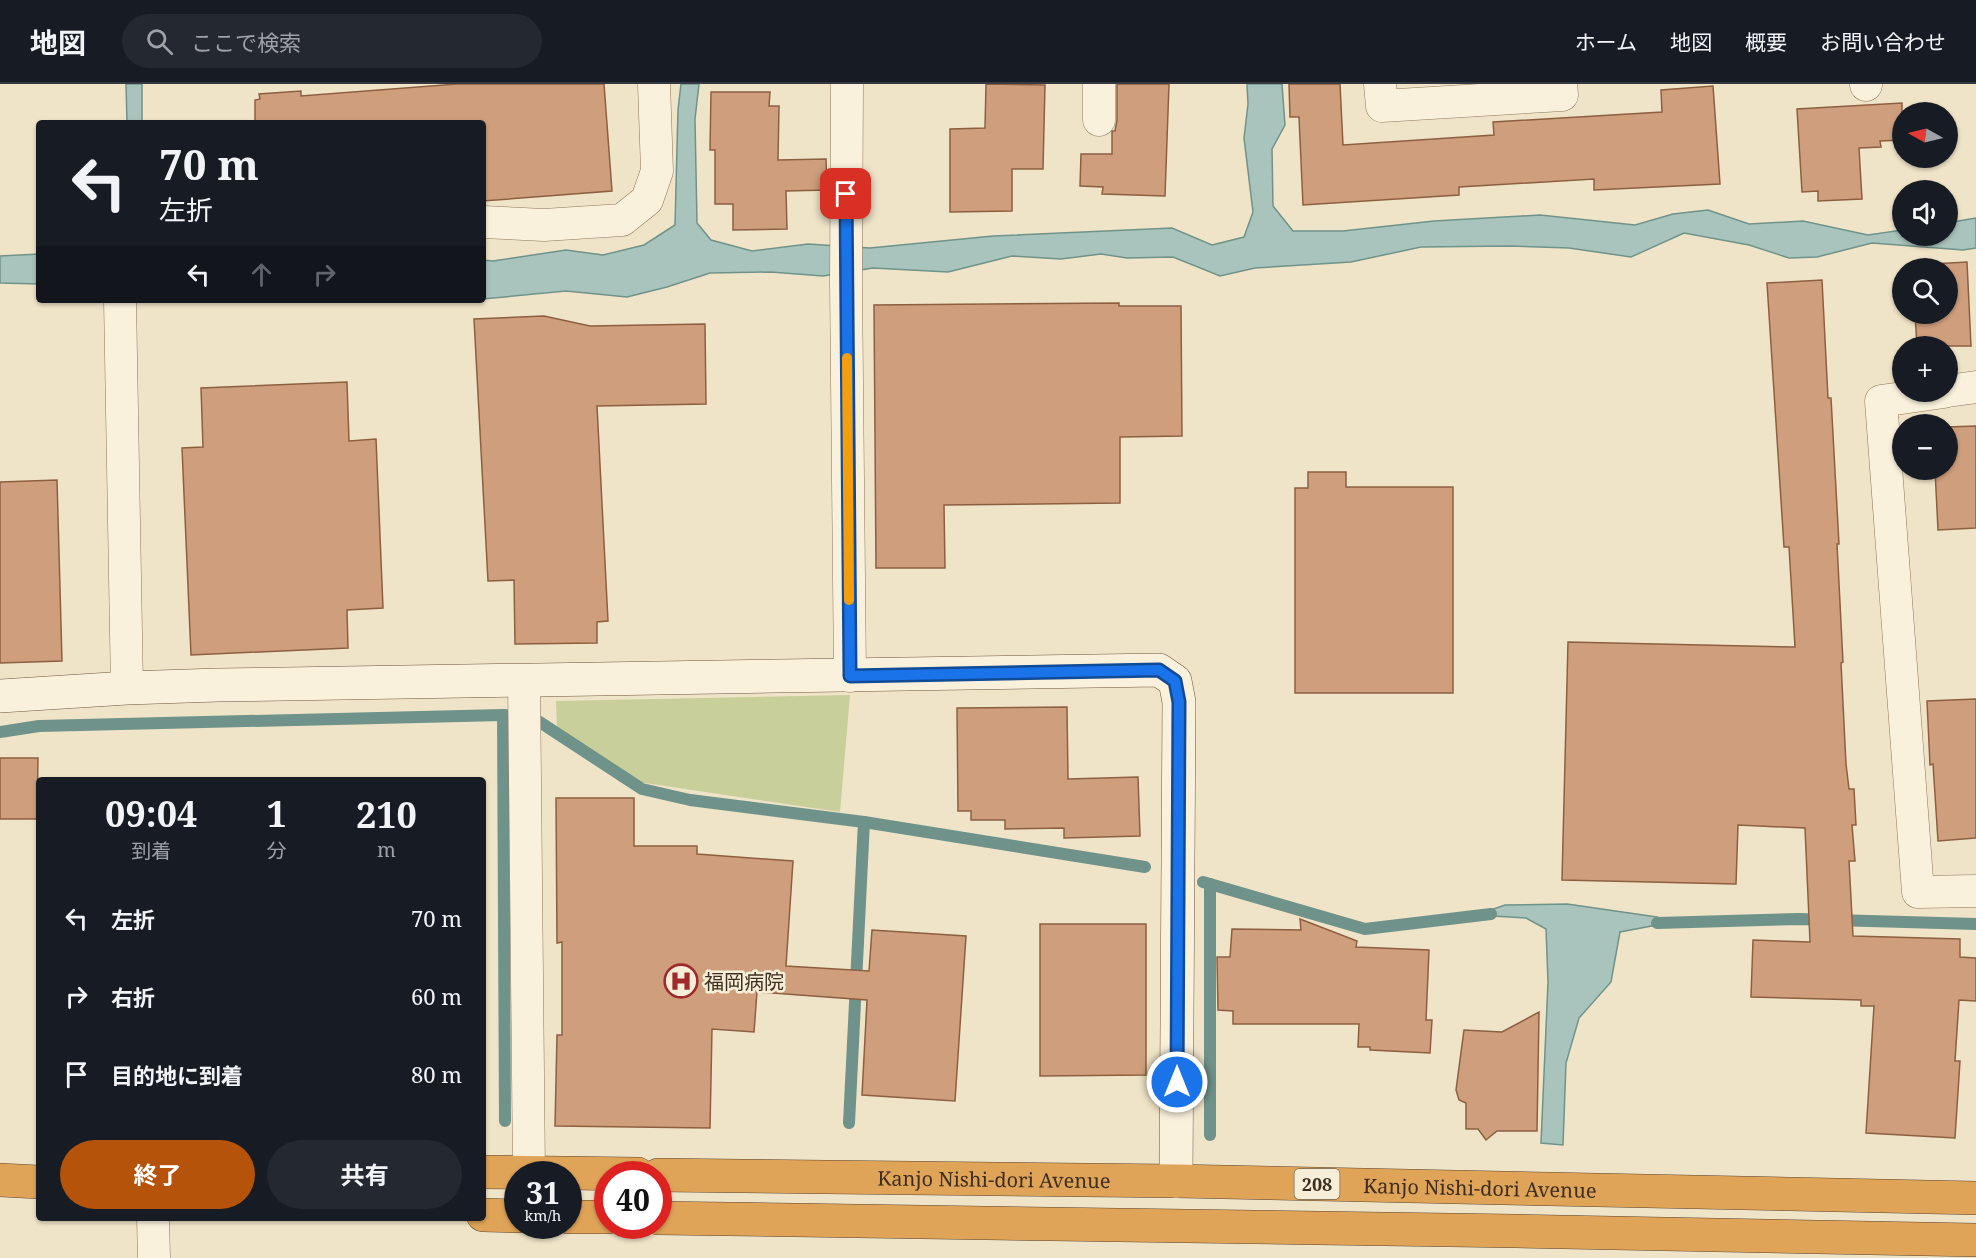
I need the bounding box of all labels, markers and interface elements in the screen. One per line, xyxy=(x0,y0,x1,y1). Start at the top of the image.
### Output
search box xyxy=(122,14,542,68)
text: 地図 xyxy=(30,23,86,61)
icon: search xyxy=(143,25,176,58)
text: ここで検索 xyxy=(191,27,301,57)
text: ホーム xyxy=(1575,28,1637,56)
text: 地図 xyxy=(1670,28,1712,56)
text: 概要 xyxy=(1745,28,1787,56)
text: お問い合わせ xyxy=(1820,28,1946,56)
north arrow xyxy=(1892,102,1958,168)
map controls xyxy=(1892,102,1958,480)
text: 70 m xyxy=(159,135,259,192)
icon: left xyxy=(60,144,138,222)
pin xyxy=(820,168,871,219)
icon: arrive xyxy=(829,177,862,210)
button: sound xyxy=(1892,180,1958,246)
text: 左折 xyxy=(159,191,213,228)
icon: left xyxy=(182,258,215,291)
icon: ahead xyxy=(245,258,278,291)
icon: right xyxy=(308,258,341,291)
button: search xyxy=(1892,258,1958,324)
button: + xyxy=(1892,336,1958,402)
button: − xyxy=(1892,414,1958,480)
text: 09:04 xyxy=(105,789,197,838)
text: 1 xyxy=(266,789,287,838)
text: 210 xyxy=(356,790,417,839)
text: m xyxy=(377,836,396,863)
text: 到着 xyxy=(131,837,171,864)
text: 分 xyxy=(267,837,287,864)
icon: left xyxy=(60,902,93,935)
text: 70 m xyxy=(411,903,462,933)
text: 左折 xyxy=(111,904,155,934)
hospital icon: 福岡病院 xyxy=(663,963,699,999)
place label: 福岡病院 xyxy=(704,968,784,995)
icon: right xyxy=(60,980,93,1013)
text: 60 m xyxy=(411,981,462,1011)
text: 右折 xyxy=(111,982,155,1012)
position arrow xyxy=(1145,1050,1209,1114)
icon: arrive xyxy=(60,1058,93,1091)
text: 80 m xyxy=(411,1059,462,1089)
text: 目的地に到着 xyxy=(111,1060,243,1090)
button: 終了 xyxy=(60,1140,255,1209)
button: 共有 xyxy=(267,1140,462,1209)
speed limit sign: 40 xyxy=(594,1161,672,1239)
street label: Kanjo Nishi-dori Avenue xyxy=(877,1164,1111,1194)
road number: 208 xyxy=(1294,1169,1340,1199)
street label: Kanjo Nishi-dori Avenue xyxy=(1363,1171,1597,1203)
text: 31 xyxy=(526,1172,560,1213)
text: km/h xyxy=(525,1205,561,1225)

